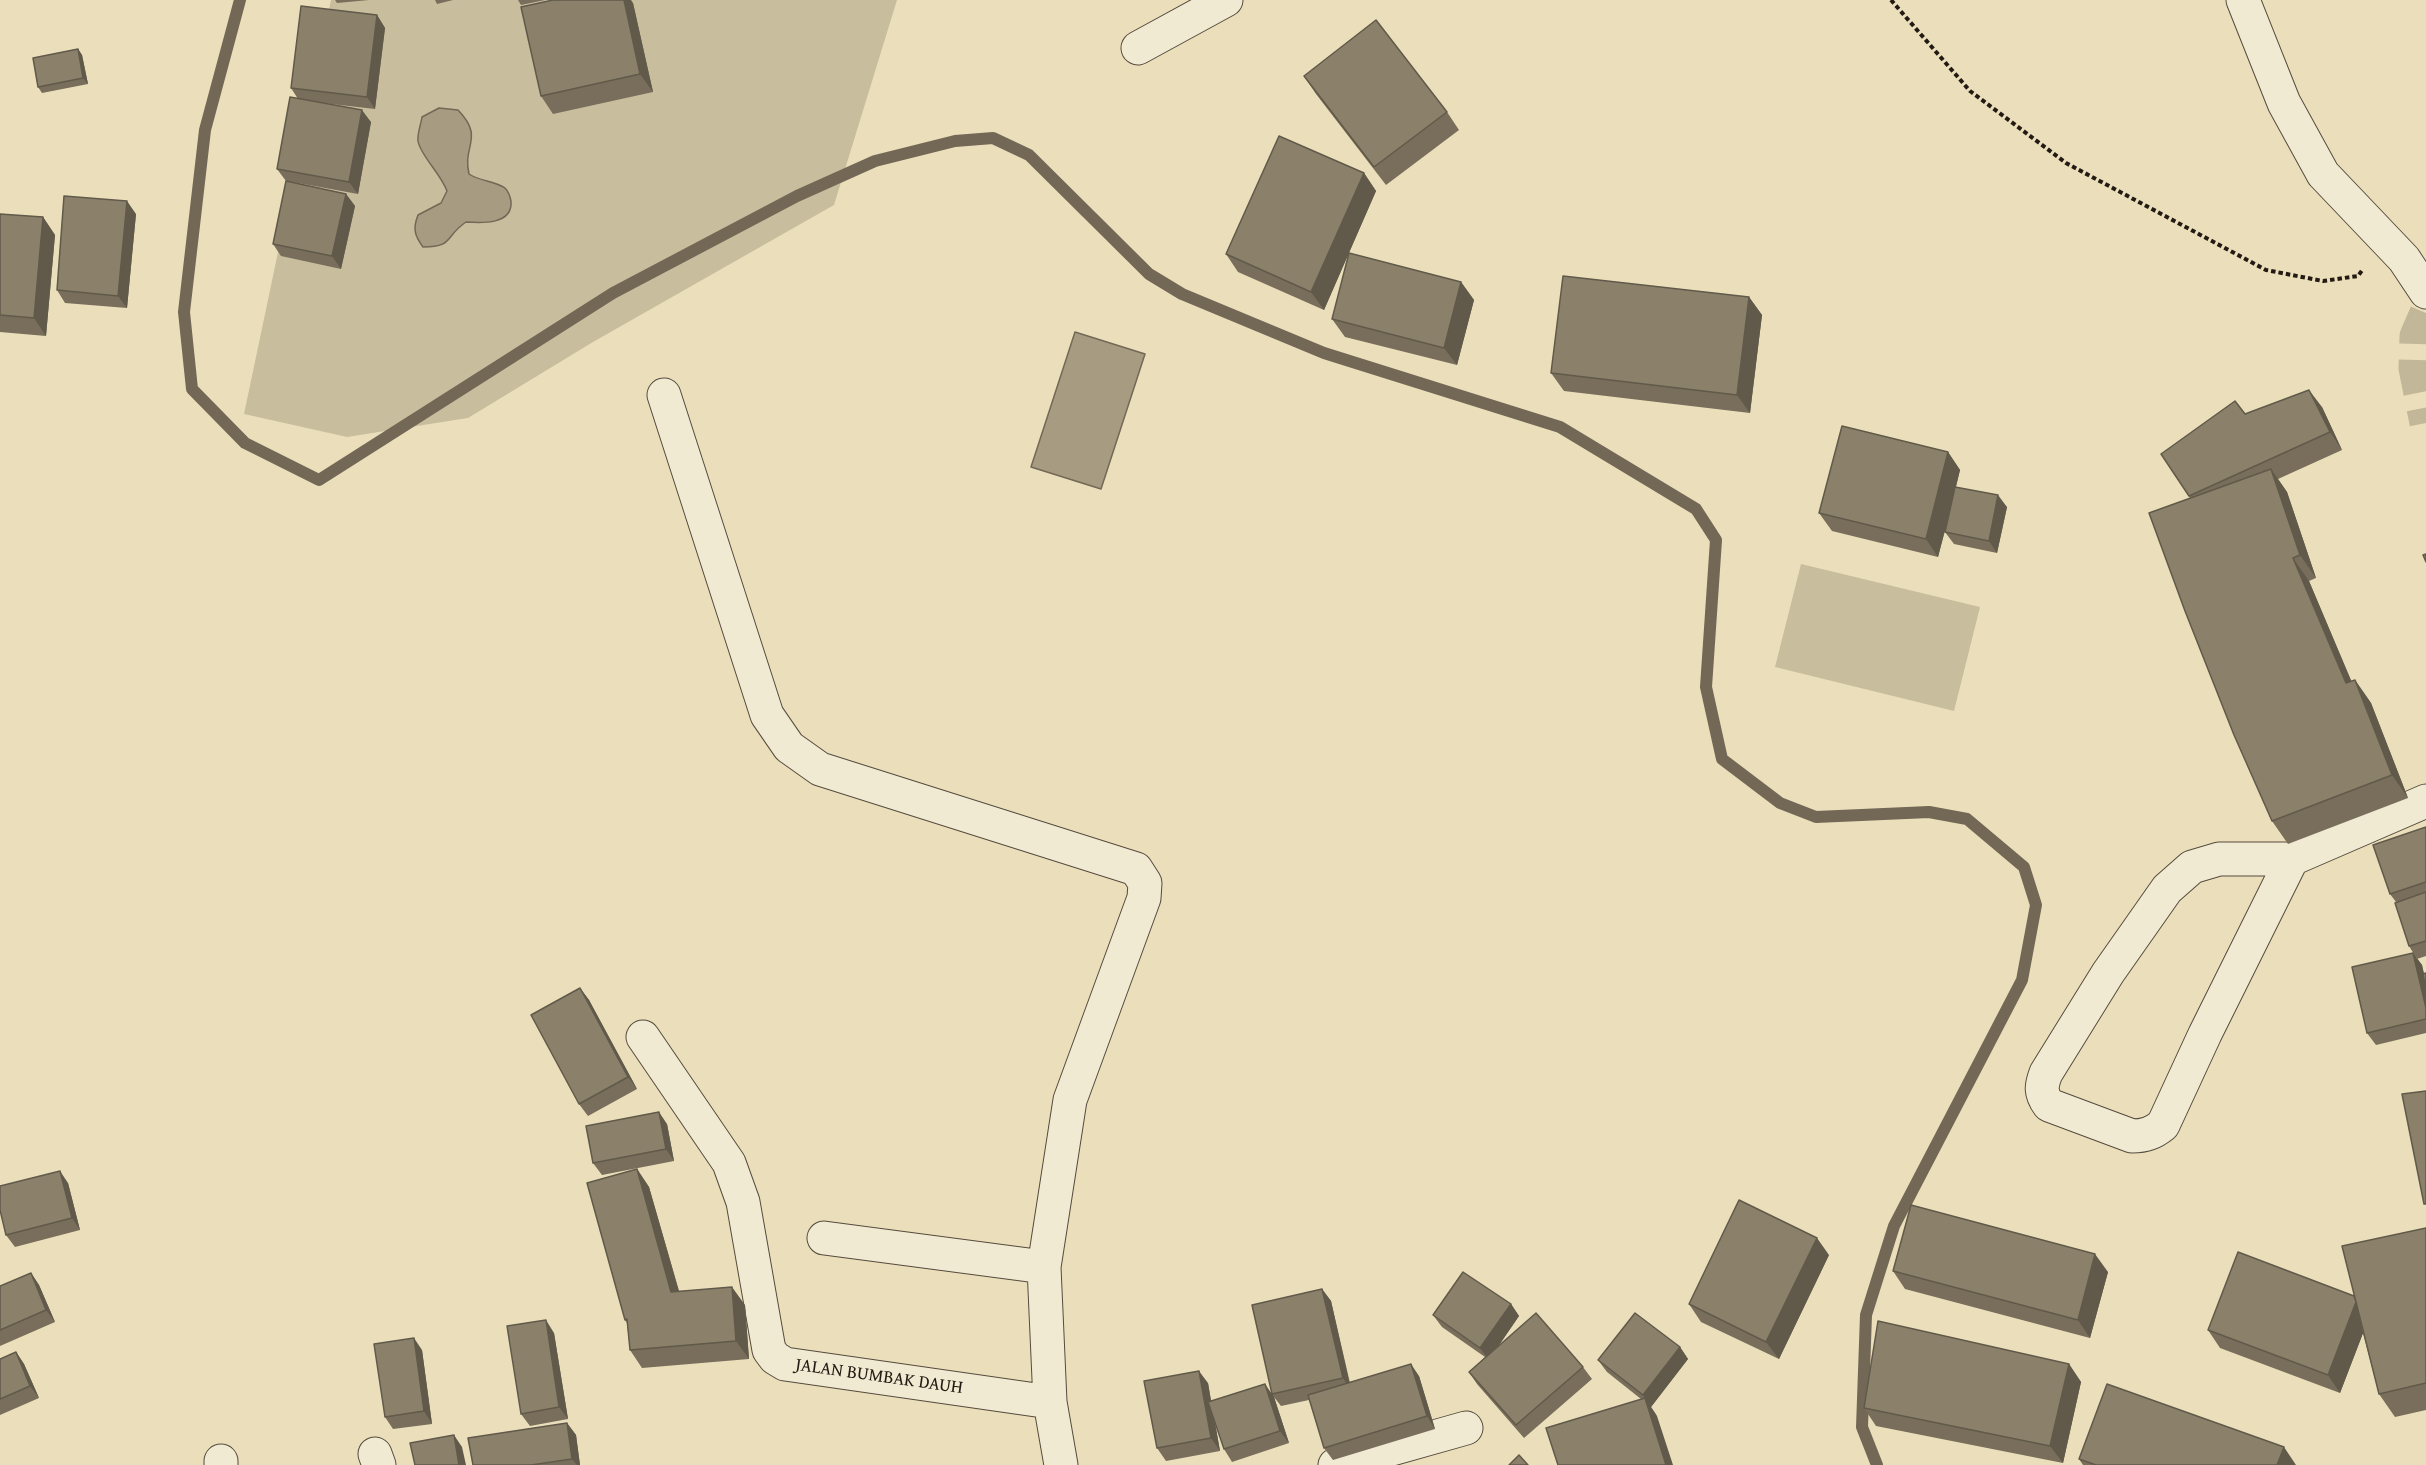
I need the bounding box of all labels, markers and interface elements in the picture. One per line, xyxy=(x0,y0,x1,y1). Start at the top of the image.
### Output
street label: JALAN BUMBAK DAUH xyxy=(794,1355,964,1399)

